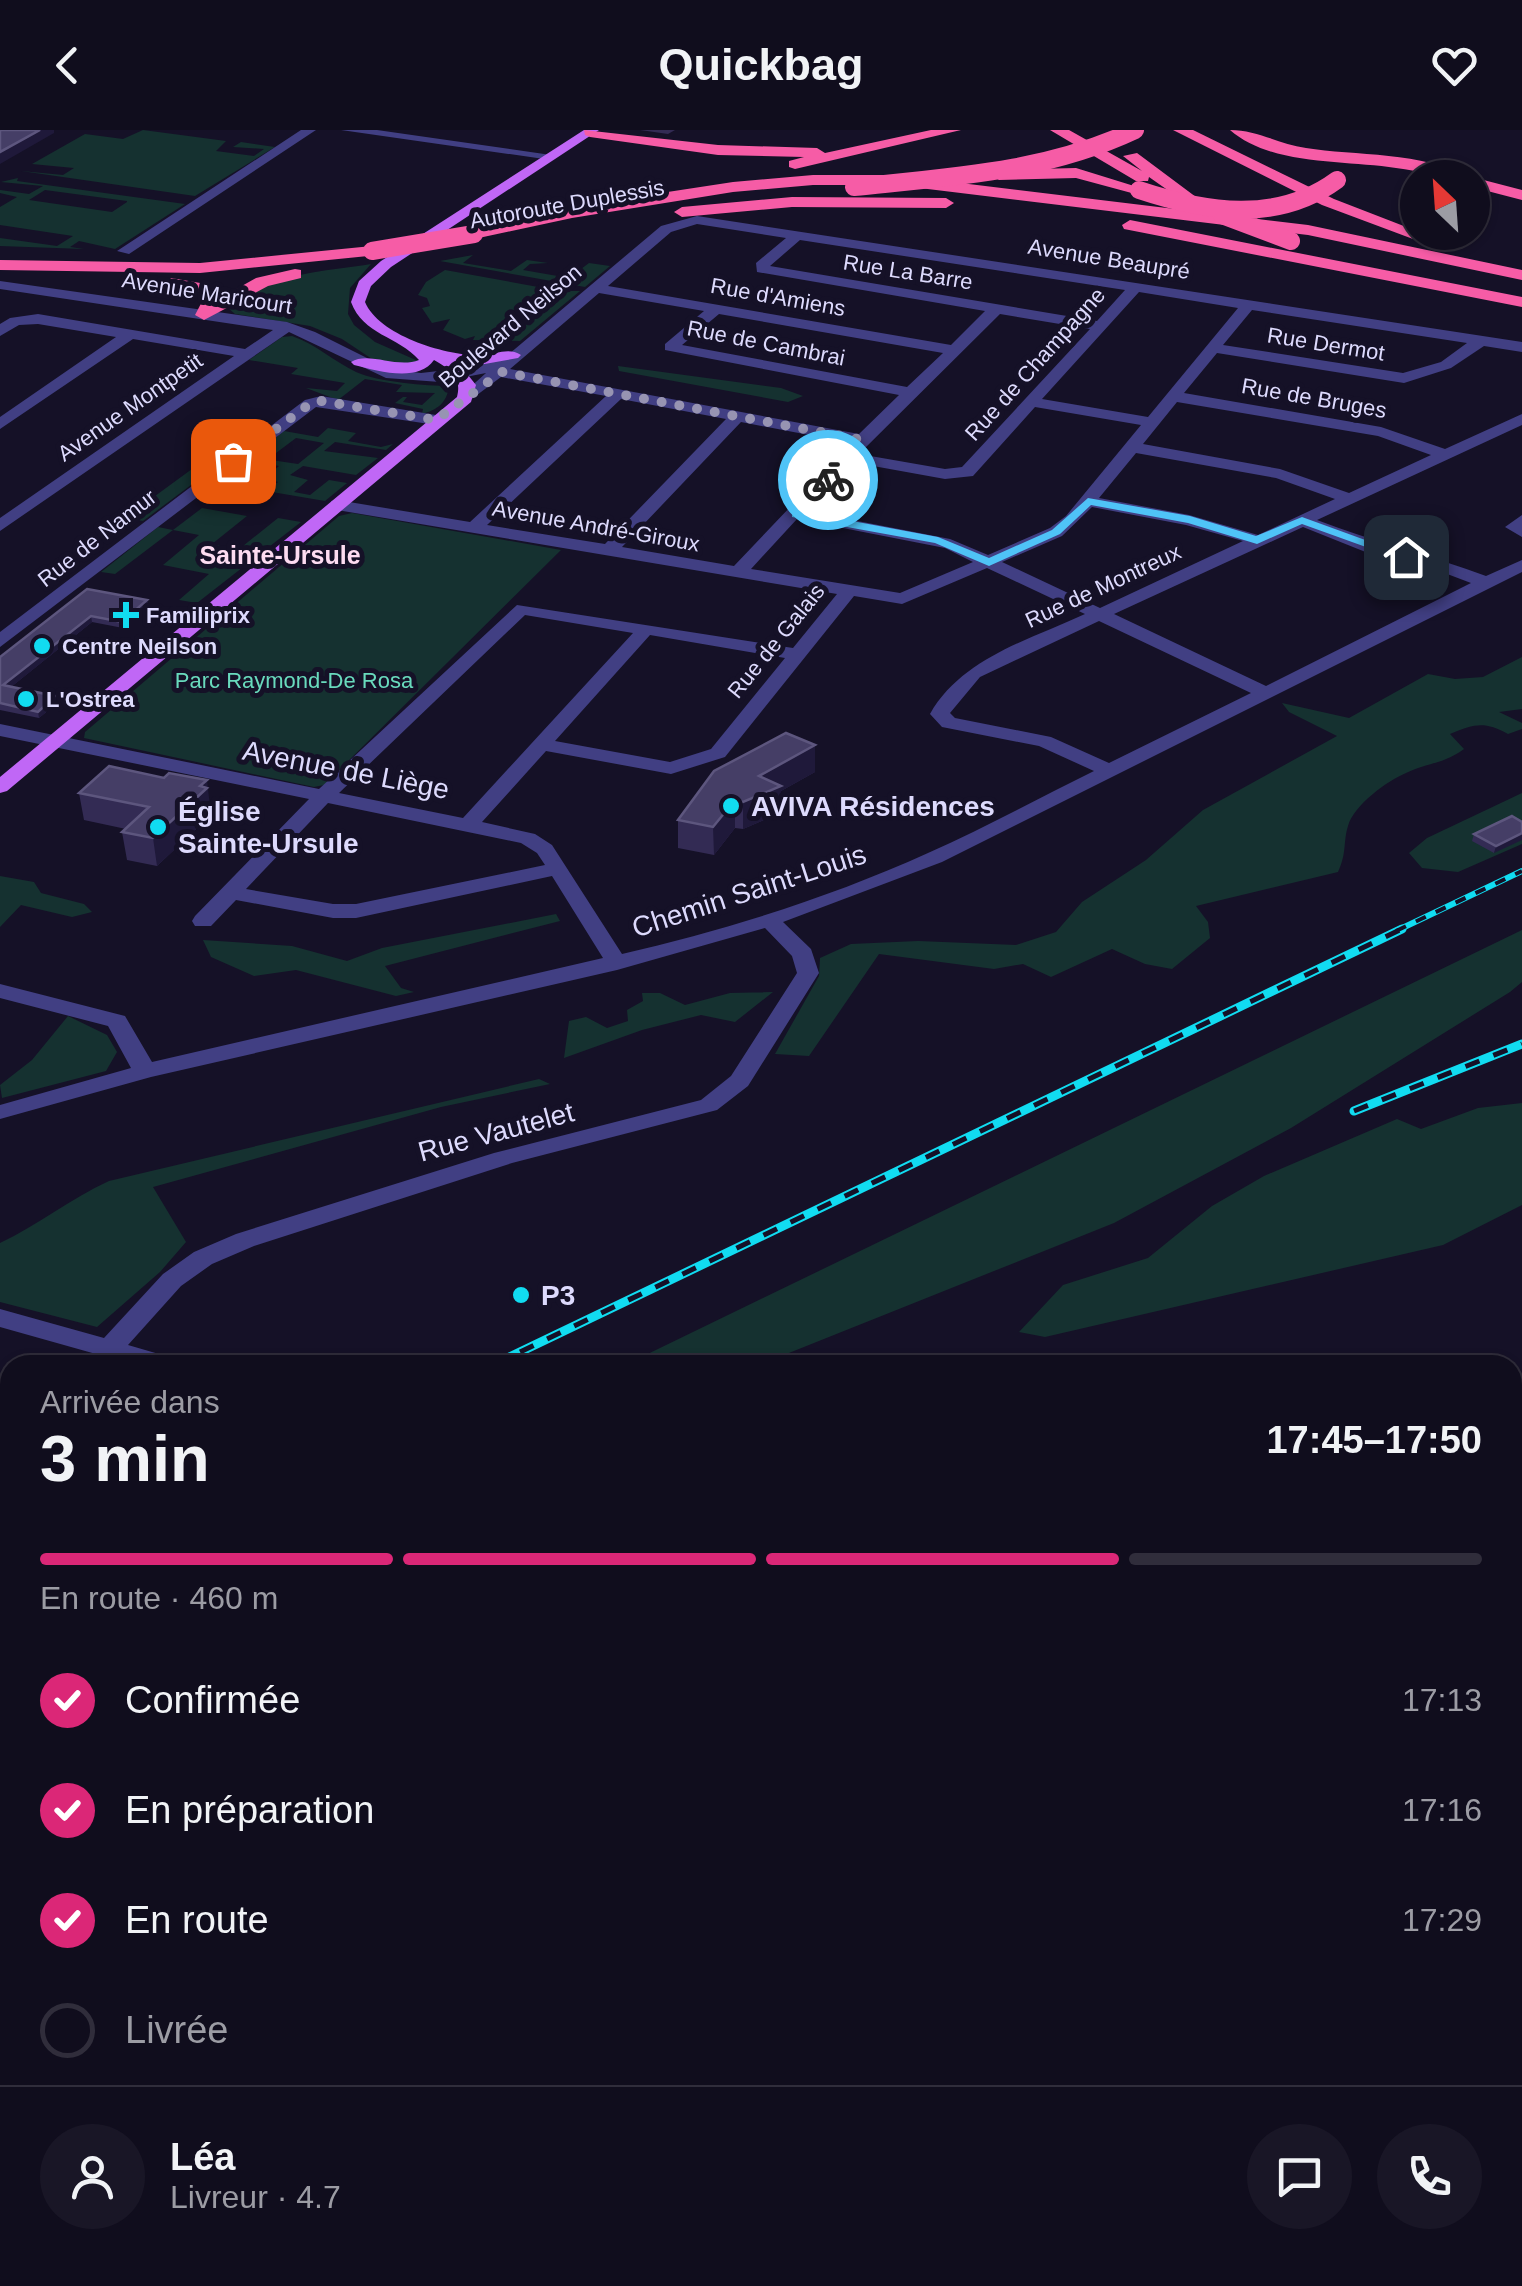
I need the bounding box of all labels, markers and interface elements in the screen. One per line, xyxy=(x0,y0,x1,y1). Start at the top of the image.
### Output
icon: back xyxy=(40,38,95,93)
icon: heart xyxy=(1427,38,1482,93)
text: Quickbag xyxy=(658,39,864,90)
north arrow xyxy=(1400,160,1490,250)
map controls xyxy=(1400,160,1490,250)
street label: Autoroute Duplessis xyxy=(468,175,666,233)
street label: Avenue Beaupré xyxy=(1026,234,1192,284)
street label: Rue La Barre xyxy=(841,249,975,295)
street label: Boulevard Neilson xyxy=(434,259,586,393)
street label: Avenue Maricourt xyxy=(120,267,294,319)
street label: Rue d'Amiens xyxy=(709,273,847,321)
street label: Rue de Champagne xyxy=(960,282,1110,446)
street label: Rue de Cambrai xyxy=(685,315,847,371)
street label: Rue Dermot xyxy=(1265,322,1387,366)
street label: Avenue Montpetit xyxy=(53,348,207,466)
street label: Rue de Bruges xyxy=(1240,373,1388,423)
pin xyxy=(191,419,276,504)
courier xyxy=(778,430,878,530)
icon: bag xyxy=(206,434,261,489)
icon: bike xyxy=(801,453,856,508)
street label: Rue de Namur xyxy=(33,484,161,592)
street label: Avenue André-Giroux xyxy=(490,495,702,557)
pin xyxy=(1364,515,1449,600)
icon: home xyxy=(1379,530,1434,585)
street label: Rue de Montreux xyxy=(1021,539,1185,633)
district label: Sainte-Ursule xyxy=(199,541,361,569)
street label: Rue de Galais xyxy=(722,579,830,703)
place label: Familiprix xyxy=(146,603,251,628)
marker: Familiprix xyxy=(115,604,137,626)
place label: Centre Neilson xyxy=(62,634,217,659)
marker: Centre Neilson xyxy=(31,635,53,657)
park label: Parc Raymond-De Rosa xyxy=(175,668,414,693)
place label: L'Ostrea xyxy=(46,687,135,712)
marker: L'Ostrea xyxy=(15,688,37,710)
street label: Avenue de Liège xyxy=(240,735,452,805)
place label: AVIVA Résidences xyxy=(751,791,995,822)
marker: AVIVA Résidences xyxy=(720,795,742,817)
place label: Église Sainte-Ursule xyxy=(178,796,359,859)
marker: Église Sainte-Ursule xyxy=(147,816,169,838)
street label: Chemin Saint-Louis xyxy=(628,839,870,943)
street label: Rue Vautelet xyxy=(415,1096,577,1168)
place label: P3 xyxy=(541,1280,575,1311)
marker: P3 xyxy=(510,1284,532,1306)
text: Arrivée dans xyxy=(40,1384,220,1420)
text: 17:45–17:50 xyxy=(1266,1419,1482,1461)
text: 3 min xyxy=(40,1422,210,1495)
text: En route · 460 m xyxy=(40,1580,278,1616)
icon: check xyxy=(40,1673,95,1728)
text: Confirmée xyxy=(125,1679,300,1721)
text: 17:13 xyxy=(1402,1682,1482,1718)
icon: check xyxy=(40,1783,95,1838)
text: En préparation xyxy=(125,1789,374,1831)
text: 17:16 xyxy=(1402,1792,1482,1828)
icon: check xyxy=(40,1893,95,1948)
text: En route xyxy=(125,1899,269,1941)
text: 17:29 xyxy=(1402,1902,1482,1938)
text: Livrée xyxy=(125,2009,229,2051)
button: person xyxy=(40,2124,145,2229)
button: chat xyxy=(1247,2124,1352,2229)
button: phone xyxy=(1377,2124,1482,2229)
text: Léa xyxy=(170,2136,235,2178)
text: Livreur · 4.7 xyxy=(170,2179,341,2215)

